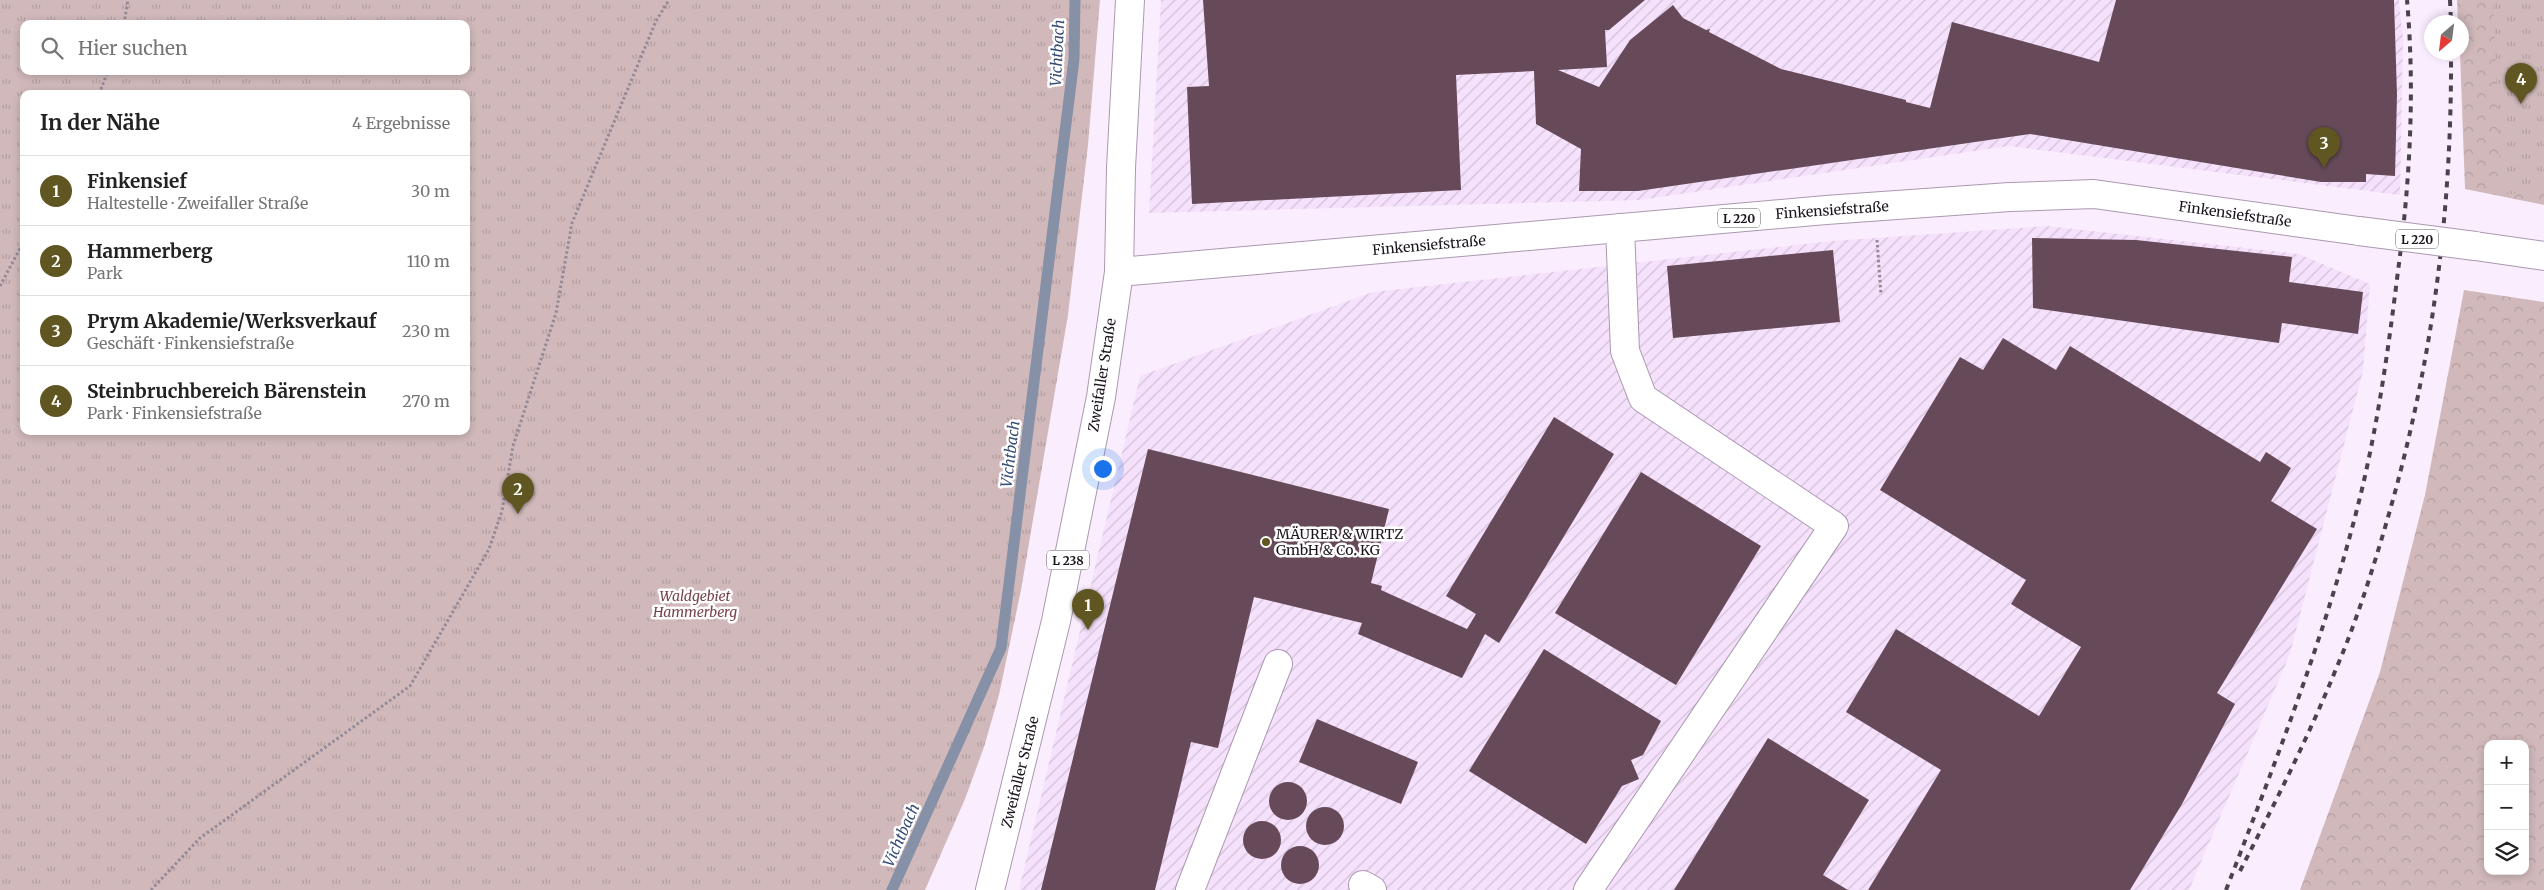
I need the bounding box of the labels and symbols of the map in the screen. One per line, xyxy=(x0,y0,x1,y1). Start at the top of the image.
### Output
north arrow xyxy=(2424,15,2469,60)
water label: Vichtbach xyxy=(1046,19,1068,87)
pin: 4 xyxy=(2505,63,2537,104)
pin: 3 xyxy=(2308,127,2340,168)
street label: Finkensiefstraße xyxy=(1775,197,1889,223)
street label: Finkensiefstraße xyxy=(2177,197,2293,231)
road number: L 220 xyxy=(1718,208,1760,228)
road number: L 220 xyxy=(2396,230,2438,248)
street label: Finkensiefstraße xyxy=(1372,231,1486,259)
street label: Zweifaller Straße xyxy=(1084,317,1120,433)
water label: Vichtbach xyxy=(996,419,1024,489)
your location xyxy=(1090,456,1116,482)
pin: 2 xyxy=(502,473,534,514)
place label: MÄURER & WIRTZ GmbH & Co. KG xyxy=(1276,525,1403,559)
marker: MÄURER & WIRTZ GmbH & Co. KG xyxy=(1260,536,1272,548)
road number: L 238 xyxy=(1047,550,1089,570)
park label: Waldgebiet Hammerberg xyxy=(652,587,737,621)
pin: 1 xyxy=(1072,589,1104,630)
street label: Zweifaller Straße xyxy=(997,714,1043,830)
water label: Vichtbach xyxy=(879,800,923,870)

